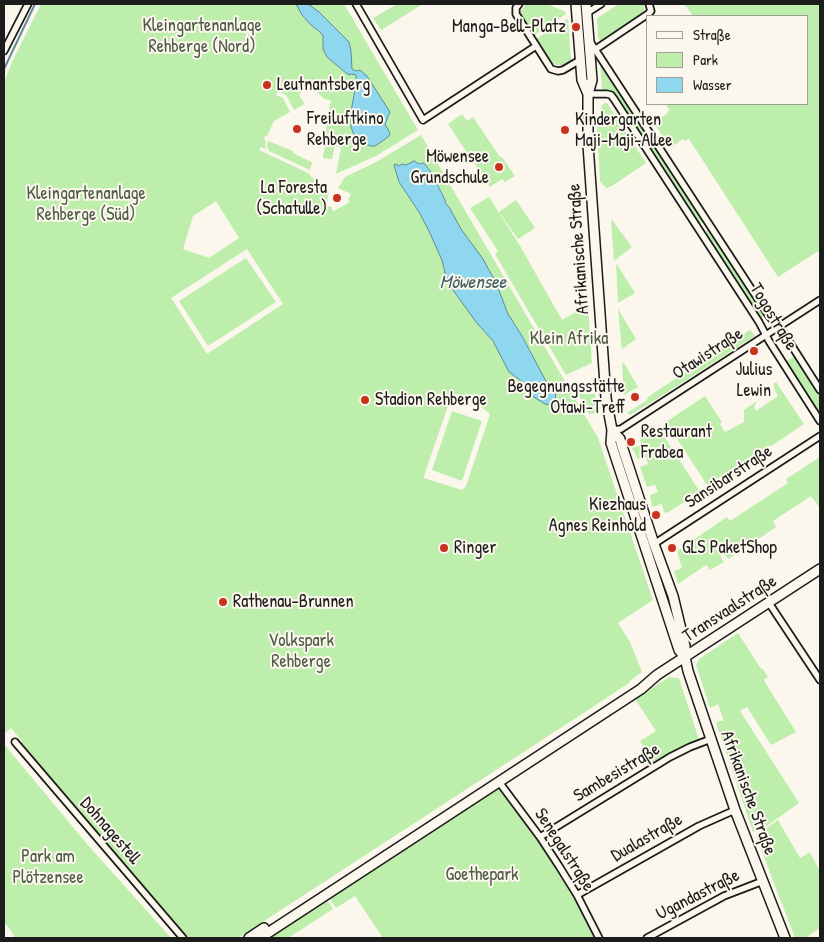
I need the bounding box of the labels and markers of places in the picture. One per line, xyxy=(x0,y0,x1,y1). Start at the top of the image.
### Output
place label: Manga-Bell-Platz xyxy=(452,16,566,38)
marker: Manga-Bell-Platz xyxy=(570,21,582,33)
place label: Leutnantsberg xyxy=(277,74,370,96)
marker: Leutnantsberg xyxy=(261,79,273,91)
place label: Freiluftkino Rehberge xyxy=(307,108,383,150)
place label: Kindergarten Maji-Maji-Allee xyxy=(575,109,672,152)
marker: Freiluftkino Rehberge xyxy=(291,123,303,135)
marker: Kindergarten Maji-Maji-Allee xyxy=(559,124,571,136)
place label: Möwensee Grundschule xyxy=(410,146,489,188)
marker: Möwensee Grundschule xyxy=(493,161,505,173)
place label: La Foresta (Schatulle) xyxy=(256,177,327,220)
marker: La Foresta (Schatulle) xyxy=(331,192,343,204)
marker: Julius Lewin xyxy=(748,345,760,357)
place label: Julius Lewin xyxy=(736,359,772,402)
place label: Begegnungsstätte Otawi-Treff xyxy=(507,376,625,418)
place label: Stadion Rehberge xyxy=(375,389,487,411)
marker: Begegnungsstätte Otawi-Treff xyxy=(629,391,641,403)
marker: Stadion Rehberge xyxy=(359,394,371,406)
place label: Restaurant Frabea xyxy=(641,421,712,464)
marker: Restaurant Frabea xyxy=(625,436,637,448)
place label: Kiezhaus Agnes Reinhold xyxy=(549,494,646,536)
marker: Kiezhaus Agnes Reinhold xyxy=(650,509,662,521)
place label: Ringer xyxy=(454,537,496,559)
place label: GLS PaketShop xyxy=(682,537,777,559)
marker: Ringer xyxy=(438,542,450,554)
marker: GLS PaketShop xyxy=(666,542,678,554)
place label: Rathenau-Brunnen xyxy=(233,591,354,613)
marker: Rathenau-Brunnen xyxy=(217,596,229,608)

